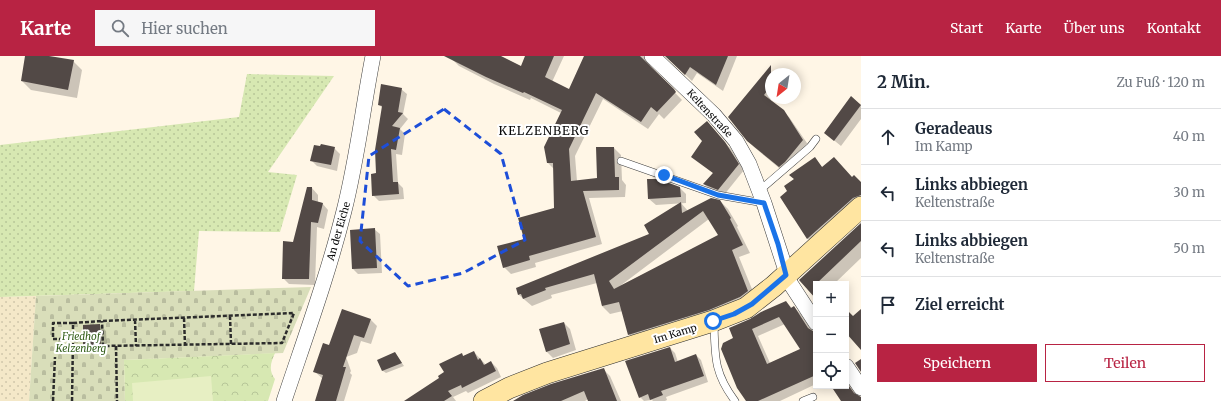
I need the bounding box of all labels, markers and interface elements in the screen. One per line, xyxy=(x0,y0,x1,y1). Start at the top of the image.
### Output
search box xyxy=(95,10,375,46)
text: Karte xyxy=(20,16,71,40)
icon: search xyxy=(109,17,131,39)
text: Hier suchen xyxy=(141,19,228,38)
text: Start xyxy=(950,19,983,37)
text: Karte xyxy=(1005,19,1042,37)
text: Über uns xyxy=(1064,19,1125,37)
text: Kontakt xyxy=(1147,19,1201,37)
north arrow xyxy=(765,68,801,104)
text: 2 Min. xyxy=(877,71,930,93)
text: Zu Fuß · 120 m xyxy=(1116,74,1205,91)
street label: Keltenstraße xyxy=(684,87,735,140)
text: Geradeaus xyxy=(915,119,992,138)
district label: KELZENBERG xyxy=(498,123,590,138)
icon: ahead xyxy=(877,126,899,148)
text: 40 m xyxy=(1173,128,1205,145)
text: Im Kamp xyxy=(915,138,973,155)
route end xyxy=(655,166,673,184)
text: Links abbiegen xyxy=(915,175,1028,194)
icon: left xyxy=(877,182,899,204)
text: 30 m xyxy=(1173,184,1205,201)
text: Keltenstraße xyxy=(915,194,995,211)
street label: An der Eiche xyxy=(324,200,353,263)
text: Links abbiegen xyxy=(915,231,1028,250)
icon: left xyxy=(877,238,899,260)
text: 50 m xyxy=(1173,240,1205,257)
text: Keltenstraße xyxy=(915,250,995,267)
map controls xyxy=(813,281,849,389)
button: + xyxy=(813,281,849,317)
icon: arrive xyxy=(877,294,899,316)
text: Ziel erreicht xyxy=(915,295,1005,314)
route start xyxy=(704,312,722,330)
button: − xyxy=(813,317,849,353)
street label: Im Kamp xyxy=(652,321,698,346)
park label: Friedhof Kelzenberg xyxy=(55,330,107,355)
button: Speichern xyxy=(877,344,1037,382)
button: Teilen xyxy=(1045,344,1205,382)
button: locate xyxy=(813,353,849,389)

